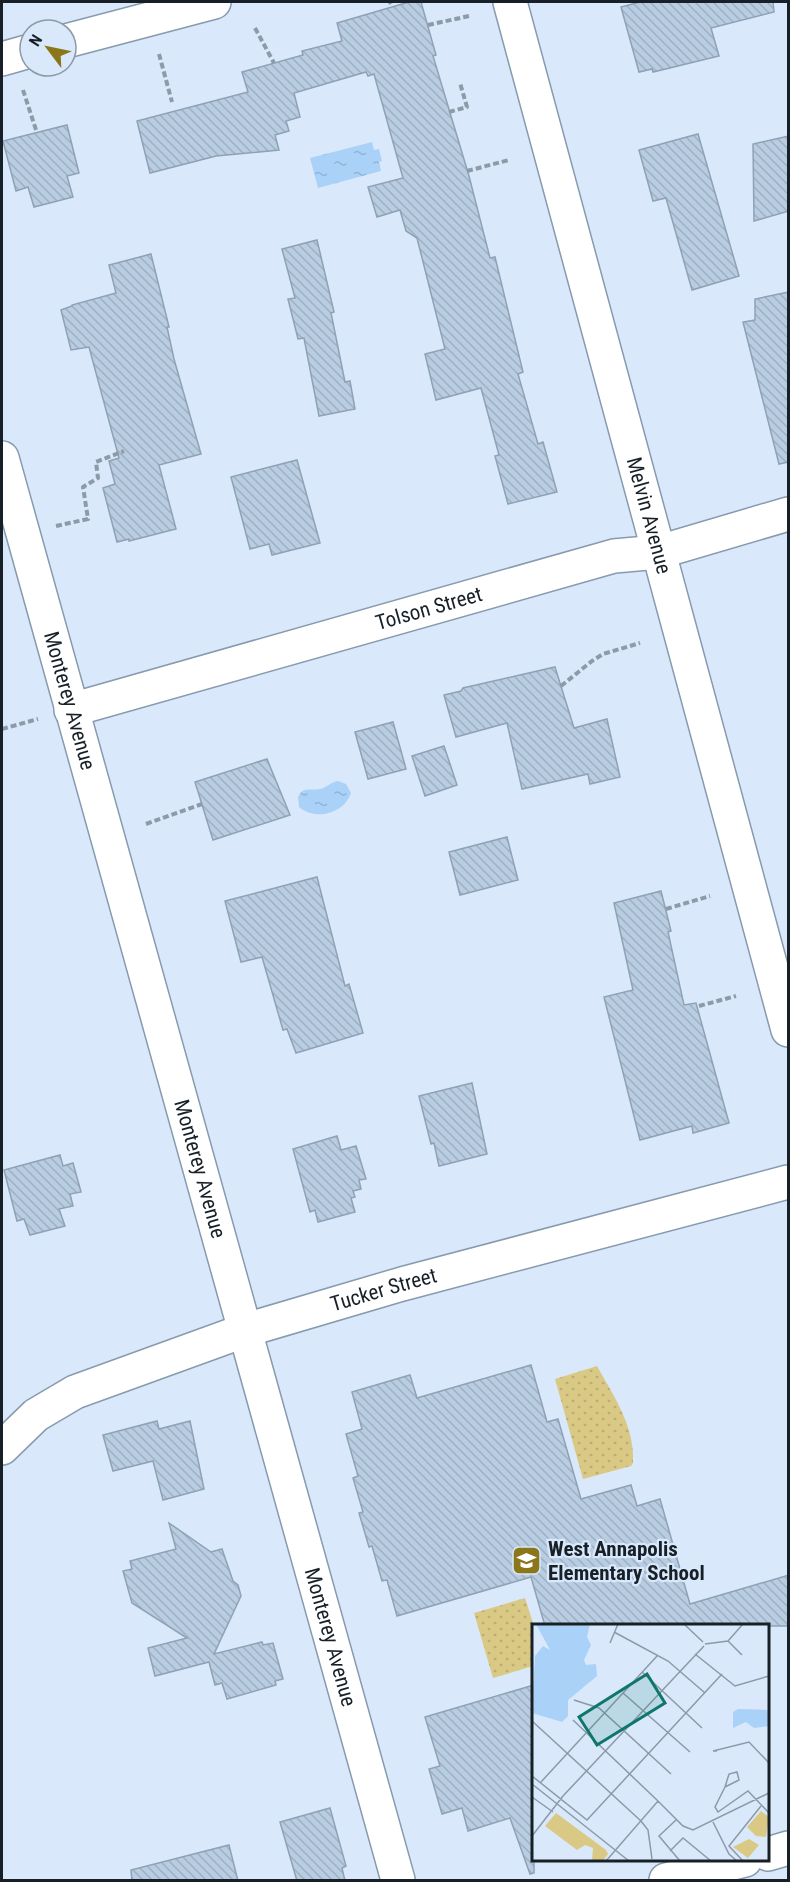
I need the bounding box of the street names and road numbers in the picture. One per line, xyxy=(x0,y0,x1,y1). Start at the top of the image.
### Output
street label: Melvin Avenue xyxy=(622,455,676,577)
street label: Tolson Street xyxy=(373,582,485,635)
street label: Monterey Avenue xyxy=(39,629,100,773)
street label: Monterey Avenue xyxy=(169,1097,231,1241)
street label: Tucker Street xyxy=(328,1263,439,1316)
street label: Monterey Avenue xyxy=(300,1565,361,1709)

